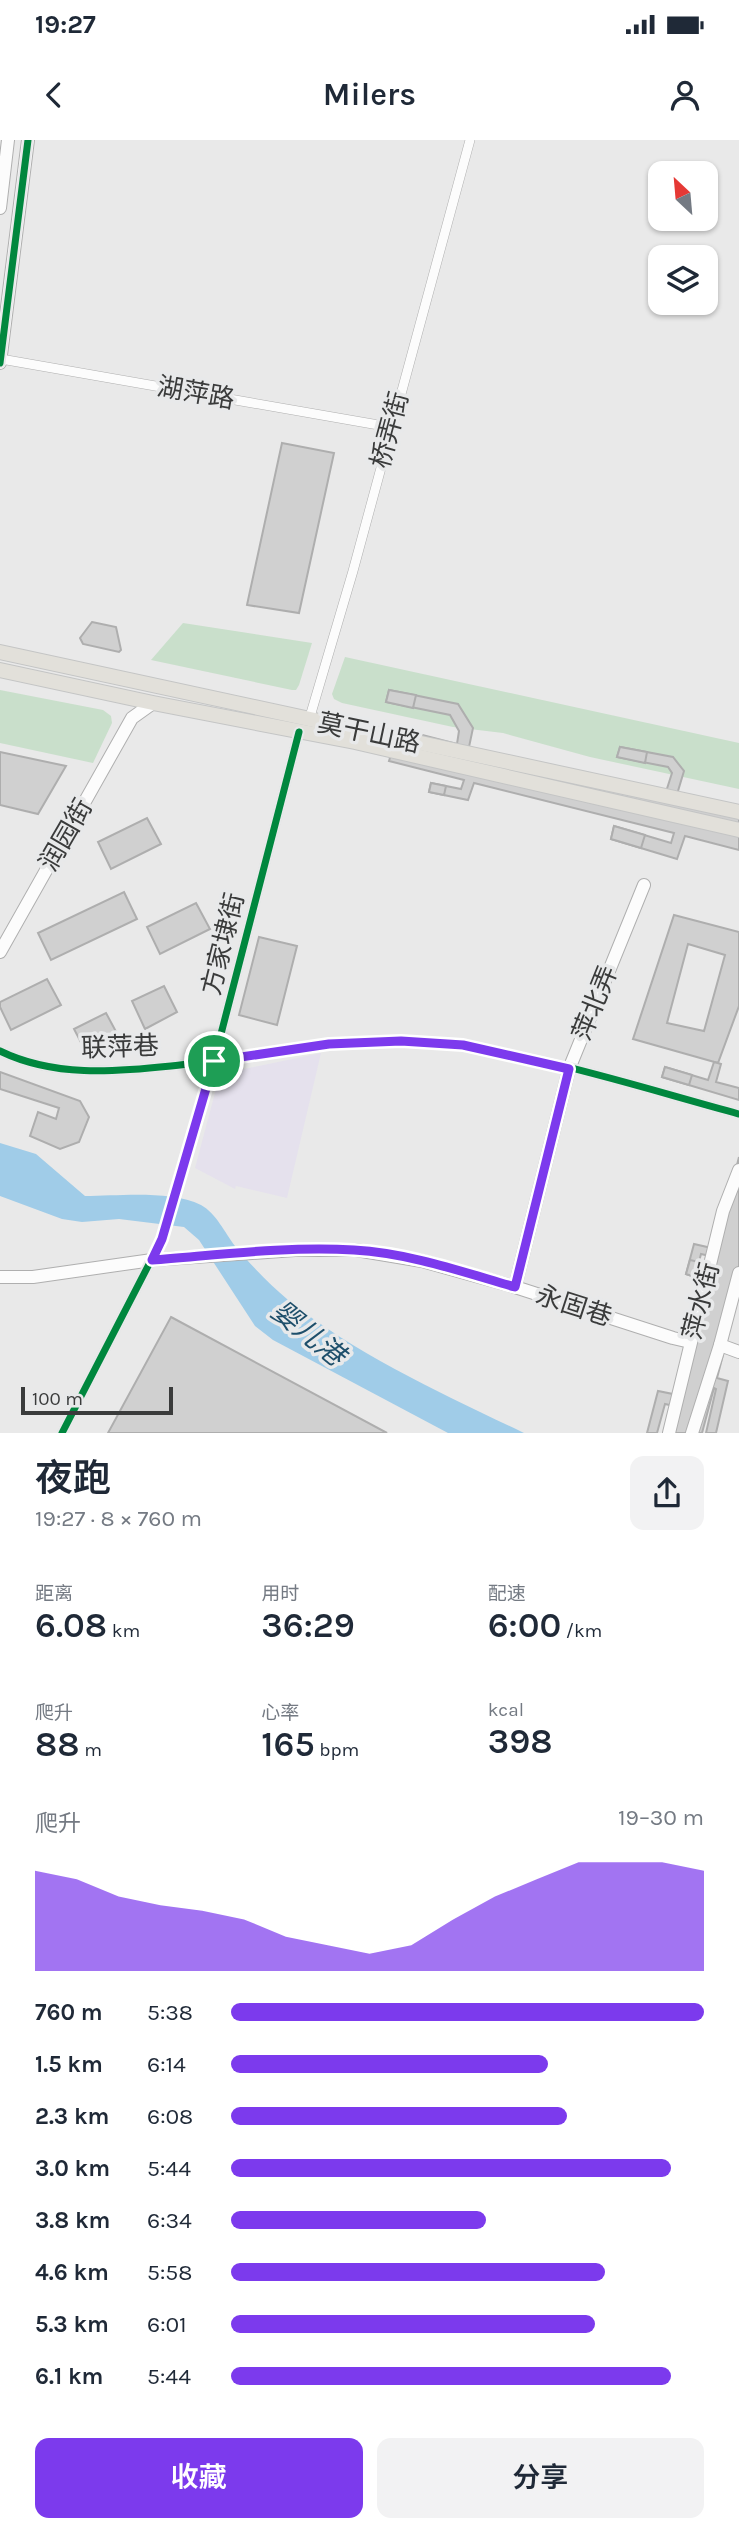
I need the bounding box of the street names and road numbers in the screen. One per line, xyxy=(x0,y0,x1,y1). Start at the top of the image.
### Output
street label: 湖萍路 xyxy=(155,371,237,415)
street label: 桥弄街 xyxy=(365,388,415,472)
street label: 莫干山路 xyxy=(315,707,423,759)
street label: 润园街 xyxy=(33,793,99,877)
street label: 方家埭街 xyxy=(195,890,251,998)
street label: 萍北弄 xyxy=(566,961,624,1045)
street label: 联萍巷 xyxy=(80,1030,160,1064)
street label: 萍水街 xyxy=(677,1259,725,1343)
street label: 永固巷 xyxy=(532,1279,616,1333)

